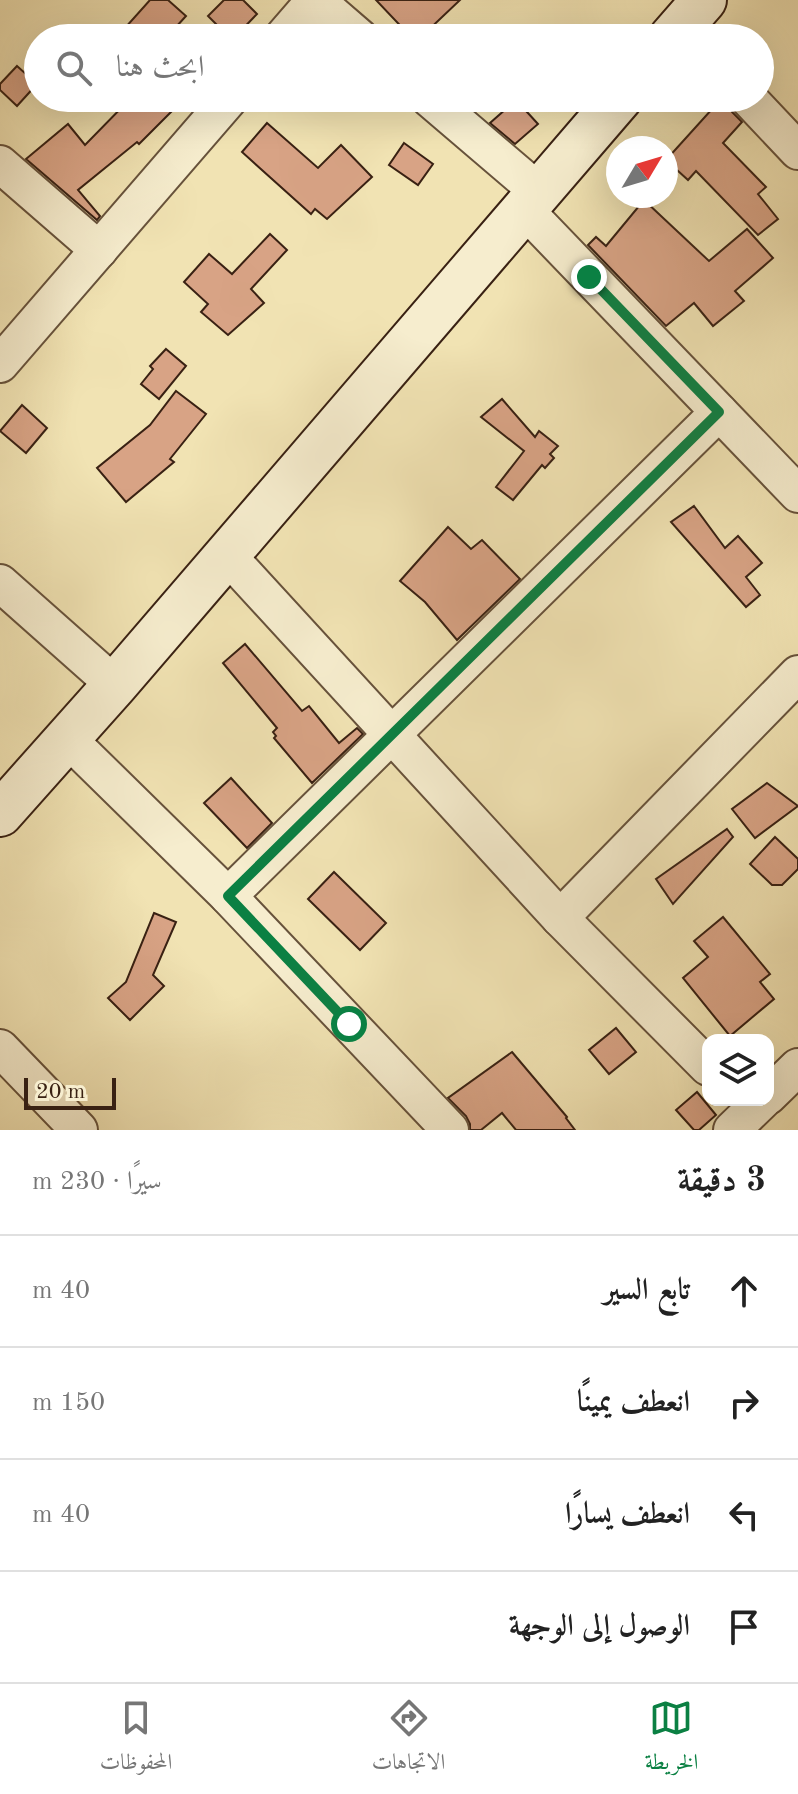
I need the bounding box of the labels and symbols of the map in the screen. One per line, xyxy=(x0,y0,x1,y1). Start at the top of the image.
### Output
north arrow xyxy=(606,136,678,208)
route end xyxy=(571,259,607,295)
route start xyxy=(331,1006,367,1042)
scale bar xyxy=(24,1074,116,1110)

